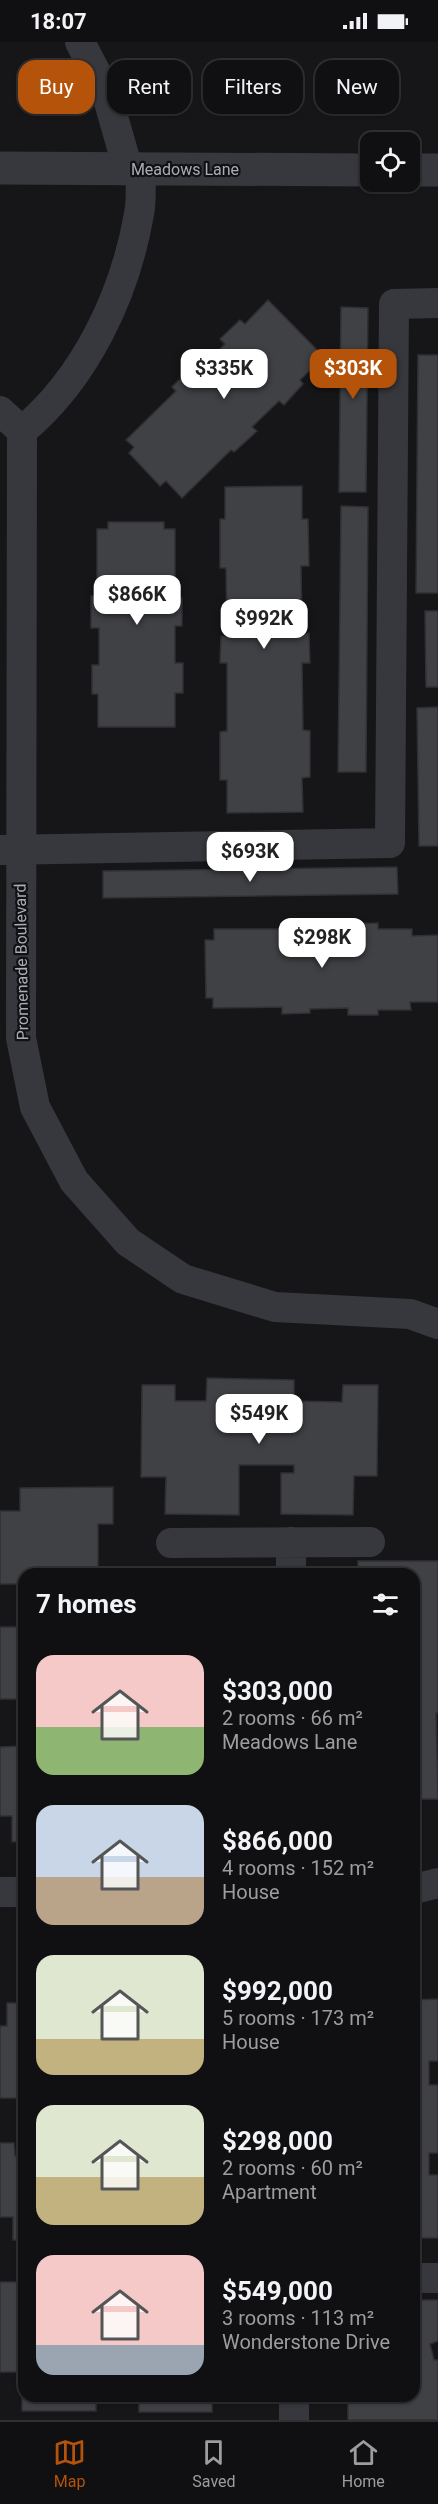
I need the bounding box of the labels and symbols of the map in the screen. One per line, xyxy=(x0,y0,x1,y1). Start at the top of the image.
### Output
street label: Meadows Lane xyxy=(131,160,239,179)
pin: $335K xyxy=(182,349,266,400)
pin: $303K xyxy=(311,349,395,400)
pin: $866K xyxy=(95,575,179,626)
pin: $992K xyxy=(222,599,306,650)
pin: $693K xyxy=(208,832,292,883)
street label: Promenade Boulevard xyxy=(11,883,32,1041)
pin: $298K xyxy=(280,918,364,969)
pin: $549K xyxy=(217,1394,301,1445)

